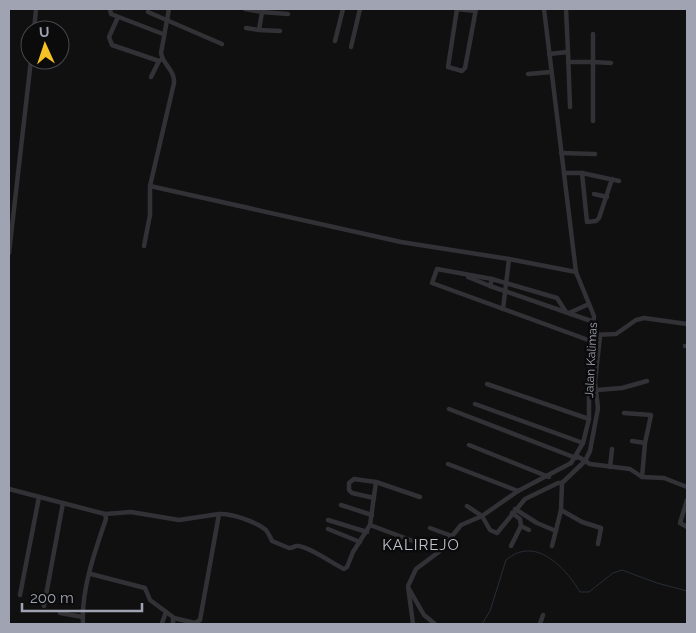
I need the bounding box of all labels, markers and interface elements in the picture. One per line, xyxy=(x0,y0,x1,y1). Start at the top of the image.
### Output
north arrow xyxy=(20,20,70,70)
text: U xyxy=(39,24,50,40)
street label: Jalan Kalimas xyxy=(582,322,600,398)
district label: KALIREJO xyxy=(382,536,460,554)
scale bar xyxy=(22,580,142,612)
text: 200 m xyxy=(30,589,74,607)

